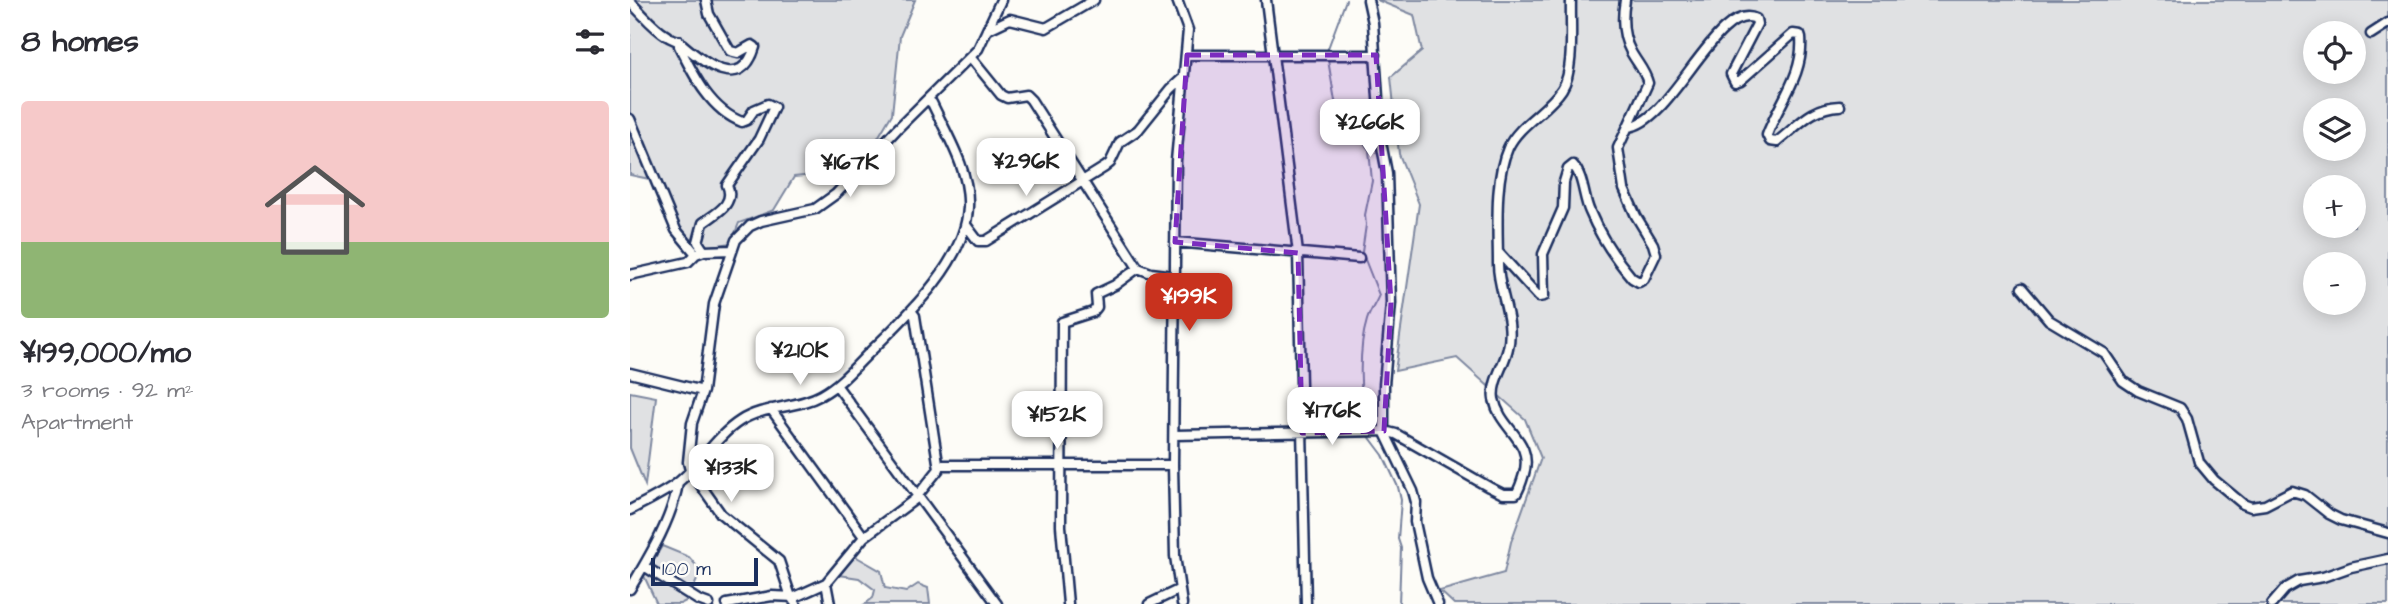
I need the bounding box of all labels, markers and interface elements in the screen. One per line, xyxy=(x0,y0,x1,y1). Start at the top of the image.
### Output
text: 8 homes xyxy=(21,21,139,63)
map controls xyxy=(2303,21,2366,315)
button: locate xyxy=(2303,21,2366,84)
icon: filters xyxy=(571,23,609,61)
button: layers xyxy=(2303,98,2366,161)
pin: ¥266K xyxy=(1321,100,1419,159)
text: ¥266K xyxy=(1336,106,1404,138)
pin: ¥296K xyxy=(977,138,1075,198)
pin: ¥167K xyxy=(801,140,899,199)
text: ¥296K xyxy=(993,145,1059,177)
text: ¥167K xyxy=(821,146,879,178)
icon: home xyxy=(252,147,378,273)
button: + xyxy=(2303,175,2366,238)
button: − xyxy=(2303,252,2366,315)
pin: ¥199K xyxy=(1140,274,1238,333)
text: ¥199K xyxy=(1161,280,1217,312)
pin: ¥210K xyxy=(751,328,849,387)
text: ¥199,000/mo xyxy=(21,332,191,374)
text: ¥210K xyxy=(772,334,828,366)
text: 3 rooms · 92 m² xyxy=(21,374,194,406)
pin: ¥176K xyxy=(1283,388,1381,447)
pin: ¥152K xyxy=(1008,392,1106,451)
text: ¥176K xyxy=(1303,394,1361,426)
text: ¥152K xyxy=(1028,398,1086,430)
text: Apartment xyxy=(21,406,133,438)
pin: ¥133K xyxy=(682,444,780,504)
text: ¥133K xyxy=(705,451,757,483)
scale bar xyxy=(651,555,758,587)
text: 100 m xyxy=(662,556,711,583)

